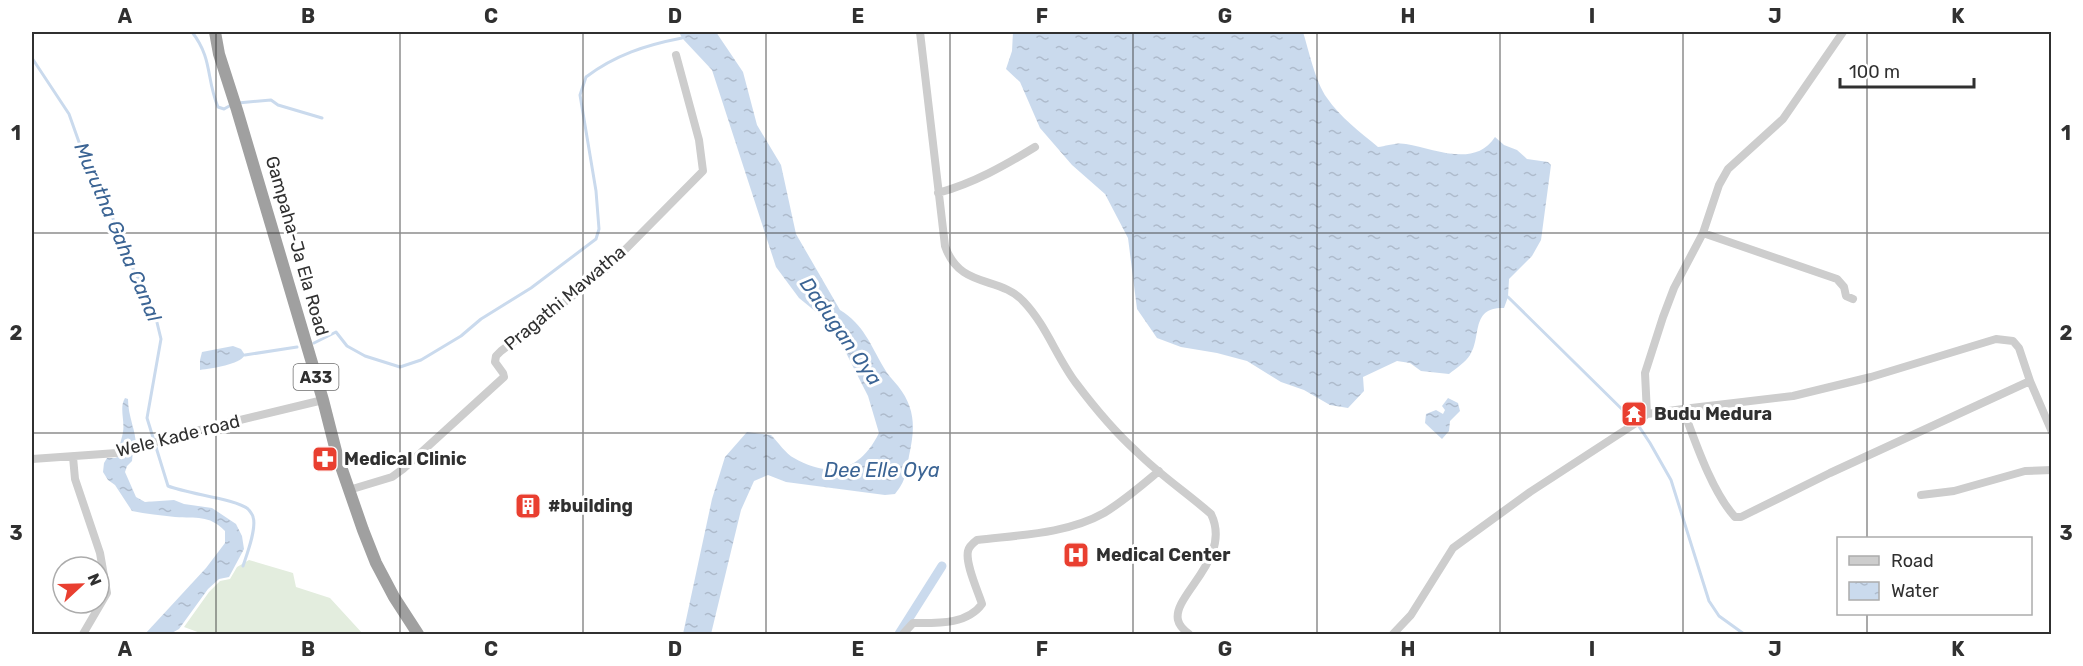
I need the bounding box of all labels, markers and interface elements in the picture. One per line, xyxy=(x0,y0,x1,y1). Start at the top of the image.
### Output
text: A xyxy=(118,4,133,28)
text: B xyxy=(301,4,315,28)
text: C xyxy=(484,4,498,28)
text: D xyxy=(668,4,682,28)
text: E xyxy=(852,4,864,28)
text: F xyxy=(1036,4,1048,28)
text: G xyxy=(1218,4,1232,28)
text: H xyxy=(1401,4,1415,28)
text: I xyxy=(1589,4,1595,28)
text: J xyxy=(1768,4,1782,28)
text: K xyxy=(1951,4,1965,28)
scale bar xyxy=(1840,51,1974,89)
text: 100 m xyxy=(1849,61,1900,83)
text: 1 xyxy=(11,121,21,145)
text: 1 xyxy=(2061,121,2071,145)
water label: Murutha Gaha Canal xyxy=(69,139,167,326)
street label: Gampaha-Ja Ela Road xyxy=(261,153,333,339)
street label: Pragathi Mawatha xyxy=(500,241,630,355)
water label: Dadugan Oya xyxy=(795,272,887,390)
text: 2 xyxy=(10,321,23,345)
text: 2 xyxy=(2060,321,2073,345)
road number: A33 xyxy=(294,364,338,390)
temple icon: Budu Medura xyxy=(1619,399,1649,429)
place label: Budu Medura xyxy=(1654,403,1772,425)
street label: Wele Kade road xyxy=(114,410,242,462)
pharmacy icon: Medical Clinic xyxy=(310,444,340,474)
place label: Medical Clinic xyxy=(344,448,467,470)
water label: Dee Elle Oya xyxy=(824,458,940,482)
building icon: #building xyxy=(513,491,543,521)
place label: #building xyxy=(548,495,633,517)
text: 3 xyxy=(9,521,23,545)
text: 3 xyxy=(2059,521,2073,545)
legend xyxy=(1837,537,2032,615)
hospital icon: Medical Center xyxy=(1061,540,1091,570)
place label: Medical Center xyxy=(1096,544,1230,566)
text: Road xyxy=(1891,550,1934,572)
north arrow xyxy=(51,555,111,615)
text: N xyxy=(83,571,105,588)
text: Water xyxy=(1891,580,1939,602)
text: A xyxy=(118,637,133,661)
text: B xyxy=(301,637,315,661)
text: C xyxy=(484,637,498,661)
text: D xyxy=(668,637,682,661)
text: E xyxy=(852,637,864,661)
text: F xyxy=(1036,637,1048,661)
text: G xyxy=(1218,637,1232,661)
text: H xyxy=(1401,637,1415,661)
text: I xyxy=(1589,637,1595,661)
text: J xyxy=(1768,637,1782,661)
text: K xyxy=(1951,637,1965,661)

